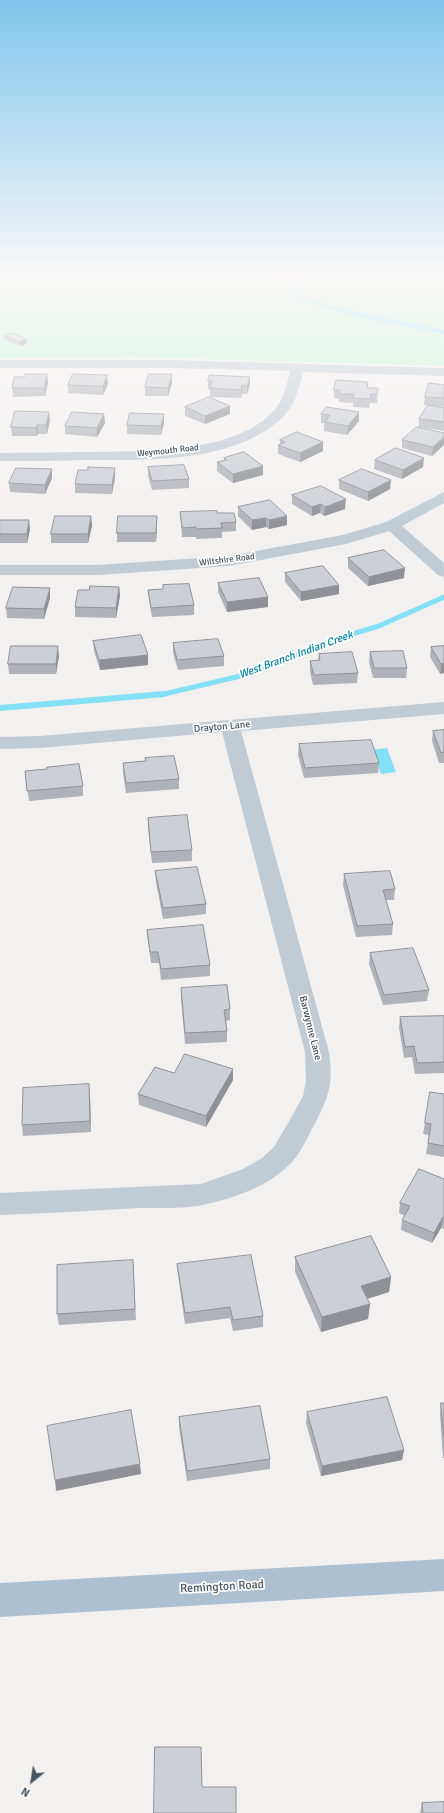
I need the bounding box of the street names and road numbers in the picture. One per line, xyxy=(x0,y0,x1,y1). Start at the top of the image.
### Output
street label: Weymouth Road xyxy=(137,442,199,460)
street label: Wiltshire Road xyxy=(199,551,255,569)
street label: Drayton Lane xyxy=(193,719,251,735)
street label: Barwynne Lane xyxy=(296,995,324,1061)
street label: Remington Road xyxy=(180,1578,264,1596)

